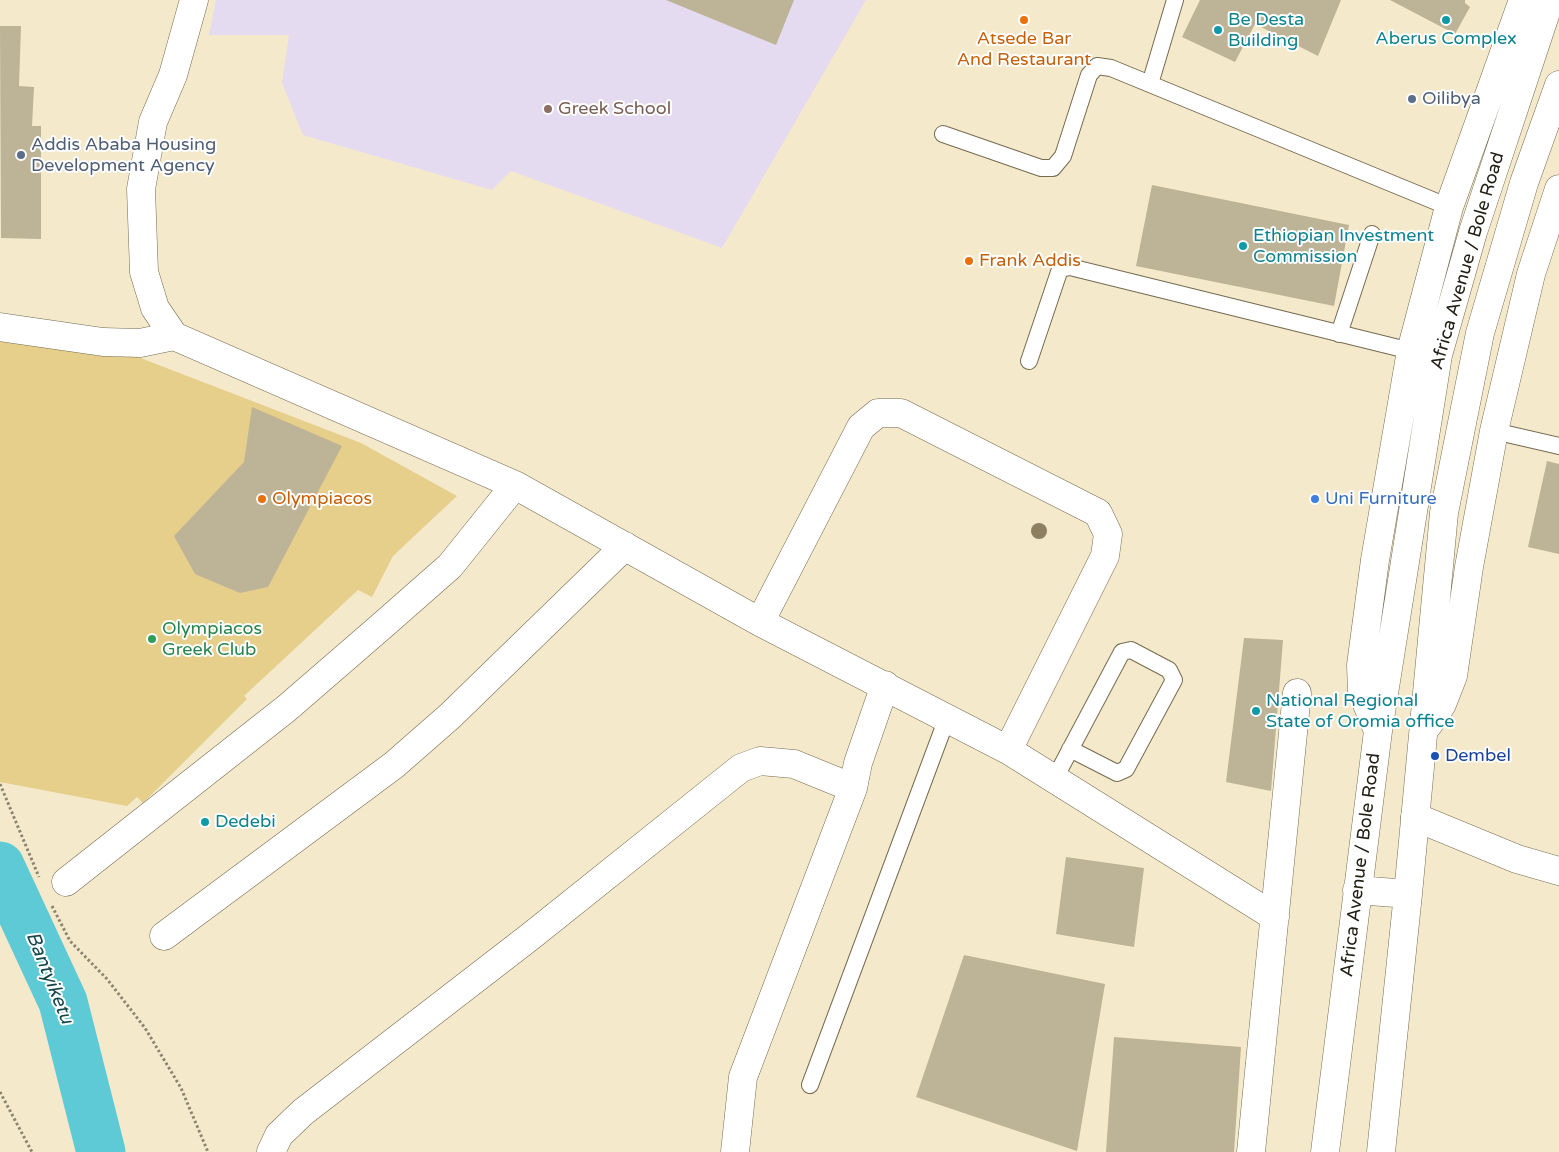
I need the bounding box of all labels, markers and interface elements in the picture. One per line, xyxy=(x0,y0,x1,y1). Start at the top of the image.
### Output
place label: Be Desta Building xyxy=(1228,9,1304,52)
marker: Atsede Bar And Restaurant xyxy=(1018,14,1030,26)
marker: Aberus Complex xyxy=(1440,14,1452,26)
marker: Be Desta Building xyxy=(1212,24,1224,36)
place label: Atsede Bar And Restaurant xyxy=(957,28,1091,70)
place label: Aberus Complex xyxy=(1375,28,1517,50)
place label: Oilibya xyxy=(1422,88,1481,110)
marker: Oilibya xyxy=(1406,93,1418,105)
place label: Greek School xyxy=(558,98,671,120)
marker: Greek School xyxy=(542,103,554,115)
place label: Addis Ababa Housing Development Agency xyxy=(31,134,216,176)
marker: Addis Ababa Housing Development Agency xyxy=(15,149,27,161)
street label: Africa Avenue / Bole Road xyxy=(1427,150,1509,372)
place label: Ethiopian Investment Commission xyxy=(1253,225,1434,268)
marker: Ethiopian Investment Commission xyxy=(1237,240,1249,252)
place label: Frank Addis xyxy=(979,250,1081,272)
marker: Frank Addis xyxy=(963,255,975,267)
place label: Olympiacos xyxy=(272,488,372,510)
place label: Uni Furniture xyxy=(1325,488,1437,510)
marker: Olympiacos xyxy=(256,493,268,505)
marker: Uni Furniture xyxy=(1309,493,1321,505)
place label: Olympiacos Greek Club xyxy=(162,618,262,660)
marker: Olympiacos Greek Club xyxy=(146,633,158,645)
place label: National Regional State of Oromia office xyxy=(1266,690,1454,732)
marker: National Regional State of Oromia office xyxy=(1250,705,1262,717)
place label: Dembel xyxy=(1445,745,1511,767)
marker: Dembel xyxy=(1429,750,1441,762)
street label: Africa Avenue / Bole Road xyxy=(1337,752,1385,978)
place label: Dedebi xyxy=(215,811,276,833)
marker: Dedebi xyxy=(199,816,211,828)
water label: Bantyiketu xyxy=(20,929,78,1027)

